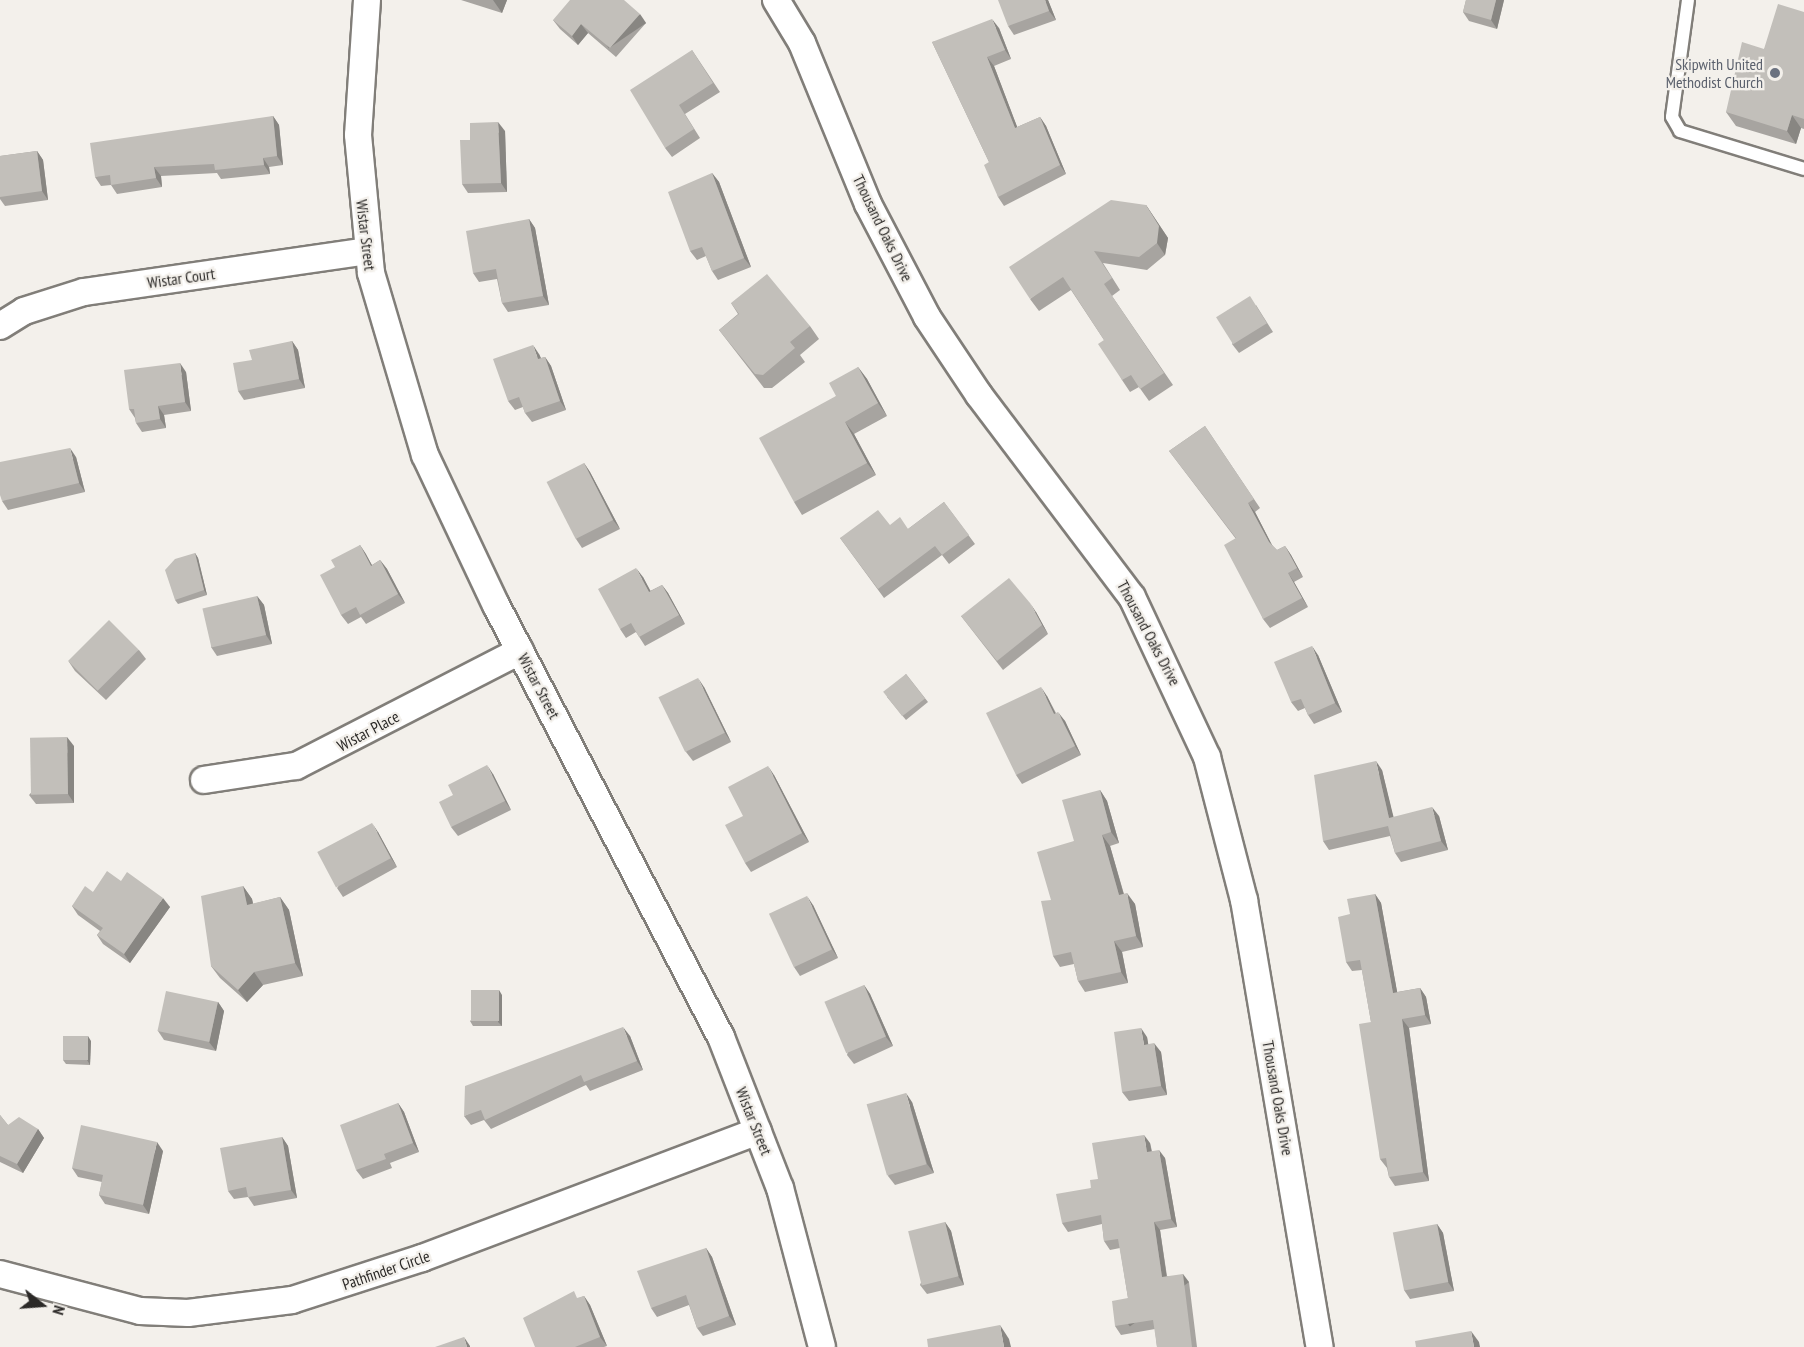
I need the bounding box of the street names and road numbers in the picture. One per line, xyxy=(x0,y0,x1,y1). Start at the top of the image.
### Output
street label: Thousand Oaks Drive xyxy=(849,171,917,285)
street label: Wistar Street xyxy=(352,198,380,272)
street label: Wistar Court xyxy=(146,264,216,292)
street label: Thousand Oaks Drive xyxy=(1113,577,1185,689)
street label: Wistar Street xyxy=(514,650,564,722)
street label: Wistar Place xyxy=(334,707,402,755)
street label: Thousand Oaks Drive xyxy=(1258,1039,1298,1157)
street label: Wistar Street xyxy=(732,1084,776,1158)
street label: Pathfinder Circle xyxy=(340,1246,432,1294)

